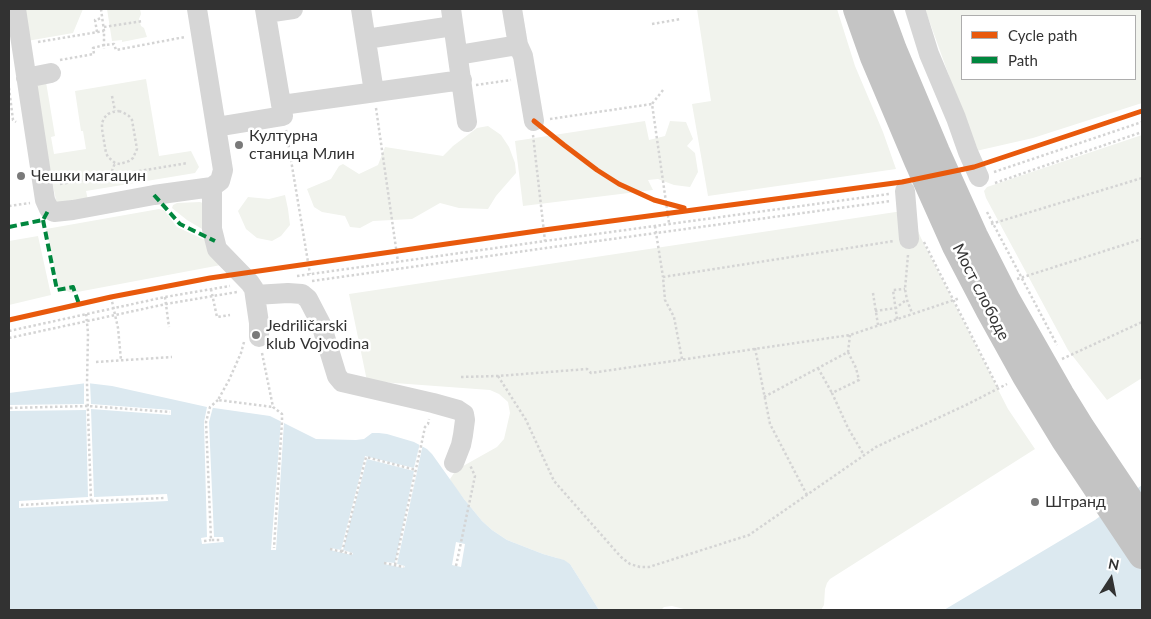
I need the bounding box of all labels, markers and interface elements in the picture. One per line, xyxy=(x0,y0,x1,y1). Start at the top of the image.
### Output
legend xyxy=(961,15,1136,80)
text: Cycle path xyxy=(1008,26,1077,44)
text: Path xyxy=(1008,51,1038,69)
place label: Културна станица Млин xyxy=(249,126,355,164)
marker: Културна станица Млин xyxy=(233,139,245,151)
place label: Чешки магацин xyxy=(31,166,146,186)
marker: Чешки магацин xyxy=(15,170,27,182)
street label: Мост слободе xyxy=(948,240,1014,344)
place label: Jedriličarski klub Vojvodina xyxy=(266,316,369,354)
marker: Jedriličarski klub Vojvodina xyxy=(250,329,262,341)
place label: Штранд xyxy=(1045,492,1106,512)
marker: Штранд xyxy=(1029,496,1041,508)
north arrow xyxy=(1086,554,1136,604)
text: N xyxy=(1107,554,1121,573)

